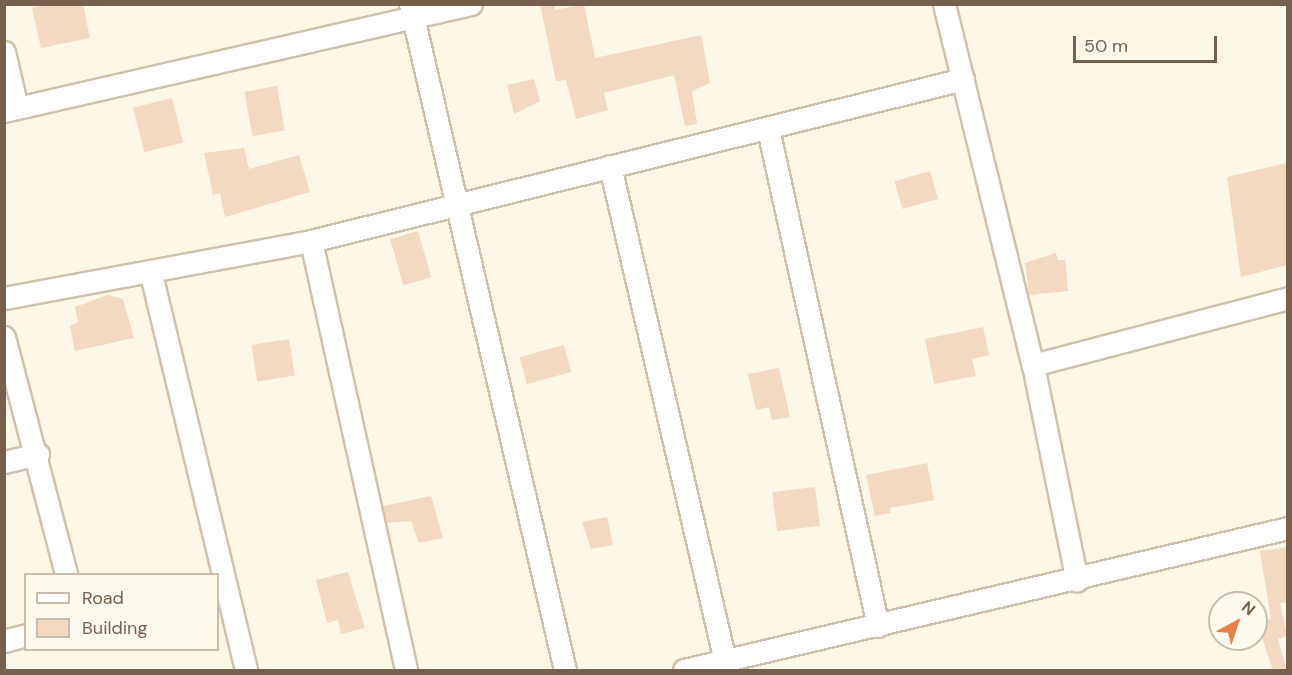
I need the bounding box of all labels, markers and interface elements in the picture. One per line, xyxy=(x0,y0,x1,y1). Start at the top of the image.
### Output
scale bar xyxy=(1076,24,1220,62)
text: 50 m xyxy=(1084,34,1128,58)
legend xyxy=(24,573,219,651)
text: Road xyxy=(82,586,124,610)
north arrow xyxy=(1208,591,1268,651)
text: N xyxy=(1237,597,1260,620)
text: Building xyxy=(82,616,147,640)

